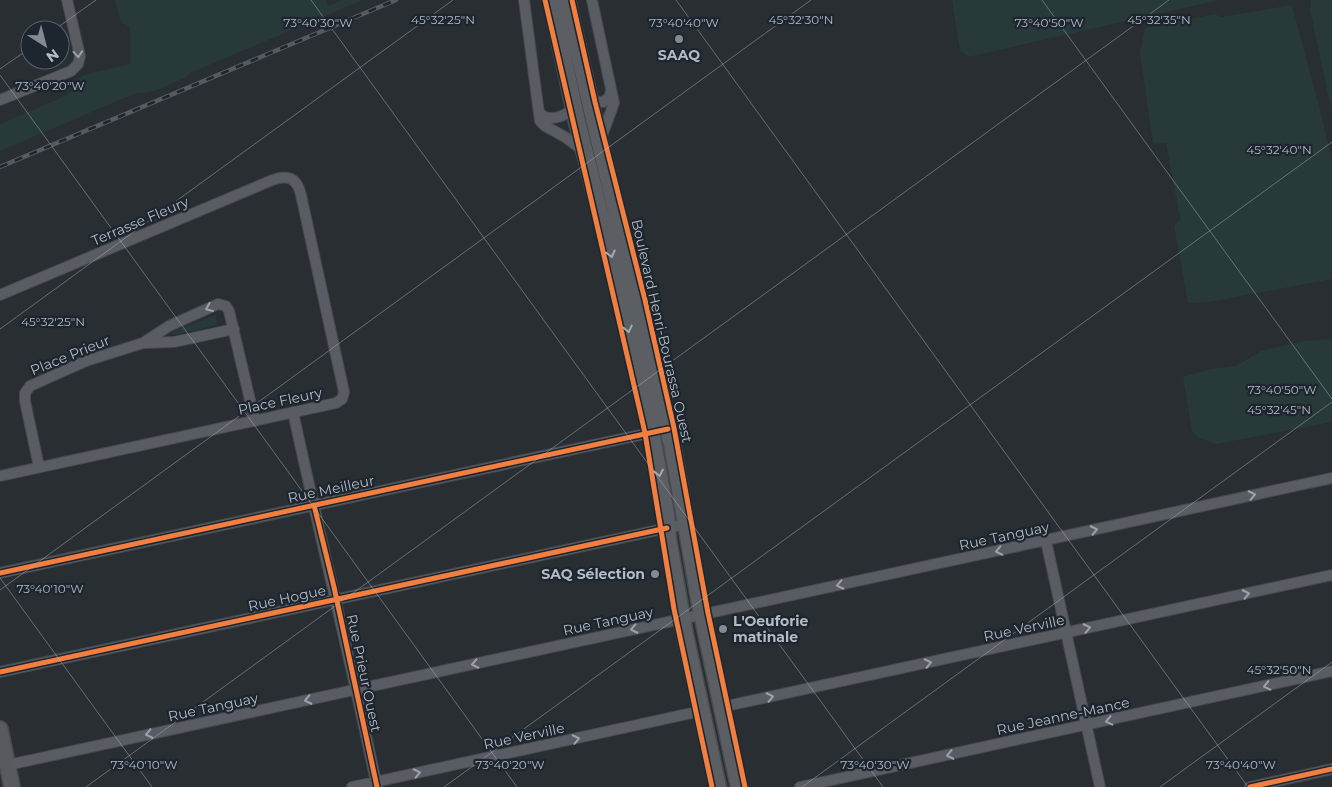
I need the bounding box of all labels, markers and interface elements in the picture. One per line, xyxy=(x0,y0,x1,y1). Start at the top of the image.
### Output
text: 45°32'25"N xyxy=(411,12,475,27)
text: 45°32'30"N xyxy=(769,12,833,27)
text: 45°32'35"N xyxy=(1127,12,1191,27)
text: 73°40'30"W xyxy=(283,15,353,30)
text: 73°40'40"W xyxy=(649,15,719,30)
text: 73°40'50"W xyxy=(1014,15,1084,30)
north arrow xyxy=(20,20,70,70)
marker: SAAQ xyxy=(673,33,685,45)
text: N xyxy=(43,45,63,66)
place label: SAAQ xyxy=(658,46,700,64)
one-way arrow xyxy=(73,50,84,58)
text: 73°40'20"W xyxy=(15,78,85,93)
text: 45°32'40"N xyxy=(1246,142,1312,157)
street label: Terrasse Fleury xyxy=(89,192,192,250)
street label: Boulevard Henri-Bourassa Ouest xyxy=(628,218,697,445)
one-way arrow xyxy=(605,250,616,259)
one-way arrow xyxy=(205,302,214,313)
text: 45°32'25"N xyxy=(21,314,85,329)
one-way arrow xyxy=(622,324,633,333)
street label: Place Prieur xyxy=(27,331,113,379)
text: 73°40'50"W xyxy=(1247,382,1317,397)
street label: Place Fleury xyxy=(236,383,324,419)
text: 45°32'45"N xyxy=(1247,402,1311,417)
one-way arrow xyxy=(653,469,663,478)
street label: Rue Meilleur xyxy=(286,471,376,507)
one-way arrow xyxy=(1248,490,1257,501)
street label: Rue Tanguay xyxy=(957,518,1051,554)
one-way arrow xyxy=(1089,525,1098,536)
one-way arrow xyxy=(994,545,1003,556)
place label: SAQ Sélection xyxy=(541,565,645,583)
marker: SAQ Sélection xyxy=(649,568,661,580)
one-way arrow xyxy=(835,579,844,590)
text: 73°40'10"W xyxy=(16,581,84,596)
street label: Rue Hogue xyxy=(246,581,328,615)
one-way arrow xyxy=(1242,589,1250,600)
street label: Rue Tanguay xyxy=(561,603,655,639)
street label: Rue Verville xyxy=(982,611,1066,645)
street label: Rue Prieur Ouest xyxy=(343,612,385,734)
place label: L'Oeuforie matinale xyxy=(733,612,808,646)
one-way arrow xyxy=(630,623,639,634)
marker: L'Oeuforie matinale xyxy=(717,623,729,635)
one-way arrow xyxy=(1083,624,1092,634)
one-way arrow xyxy=(471,658,480,668)
one-way arrow xyxy=(924,658,933,669)
text: 45°32'50"N xyxy=(1247,662,1311,677)
one-way arrow xyxy=(1263,680,1272,691)
street label: Rue Tanguay xyxy=(166,689,260,725)
one-way arrow xyxy=(765,692,774,703)
street label: Rue Jeanne-Mance xyxy=(995,693,1131,739)
one-way arrow xyxy=(303,694,312,705)
one-way arrow xyxy=(1104,715,1113,726)
street label: Rue Verville xyxy=(482,719,566,753)
one-way arrow xyxy=(145,729,154,739)
one-way arrow xyxy=(571,734,580,745)
one-way arrow xyxy=(945,749,954,760)
text: 73°40'10"W xyxy=(110,757,178,772)
text: 73°40'20"W xyxy=(475,757,545,772)
text: 73°40'30"W xyxy=(840,757,910,772)
text: 73°40'40"W xyxy=(1206,757,1276,772)
one-way arrow xyxy=(413,768,421,779)

